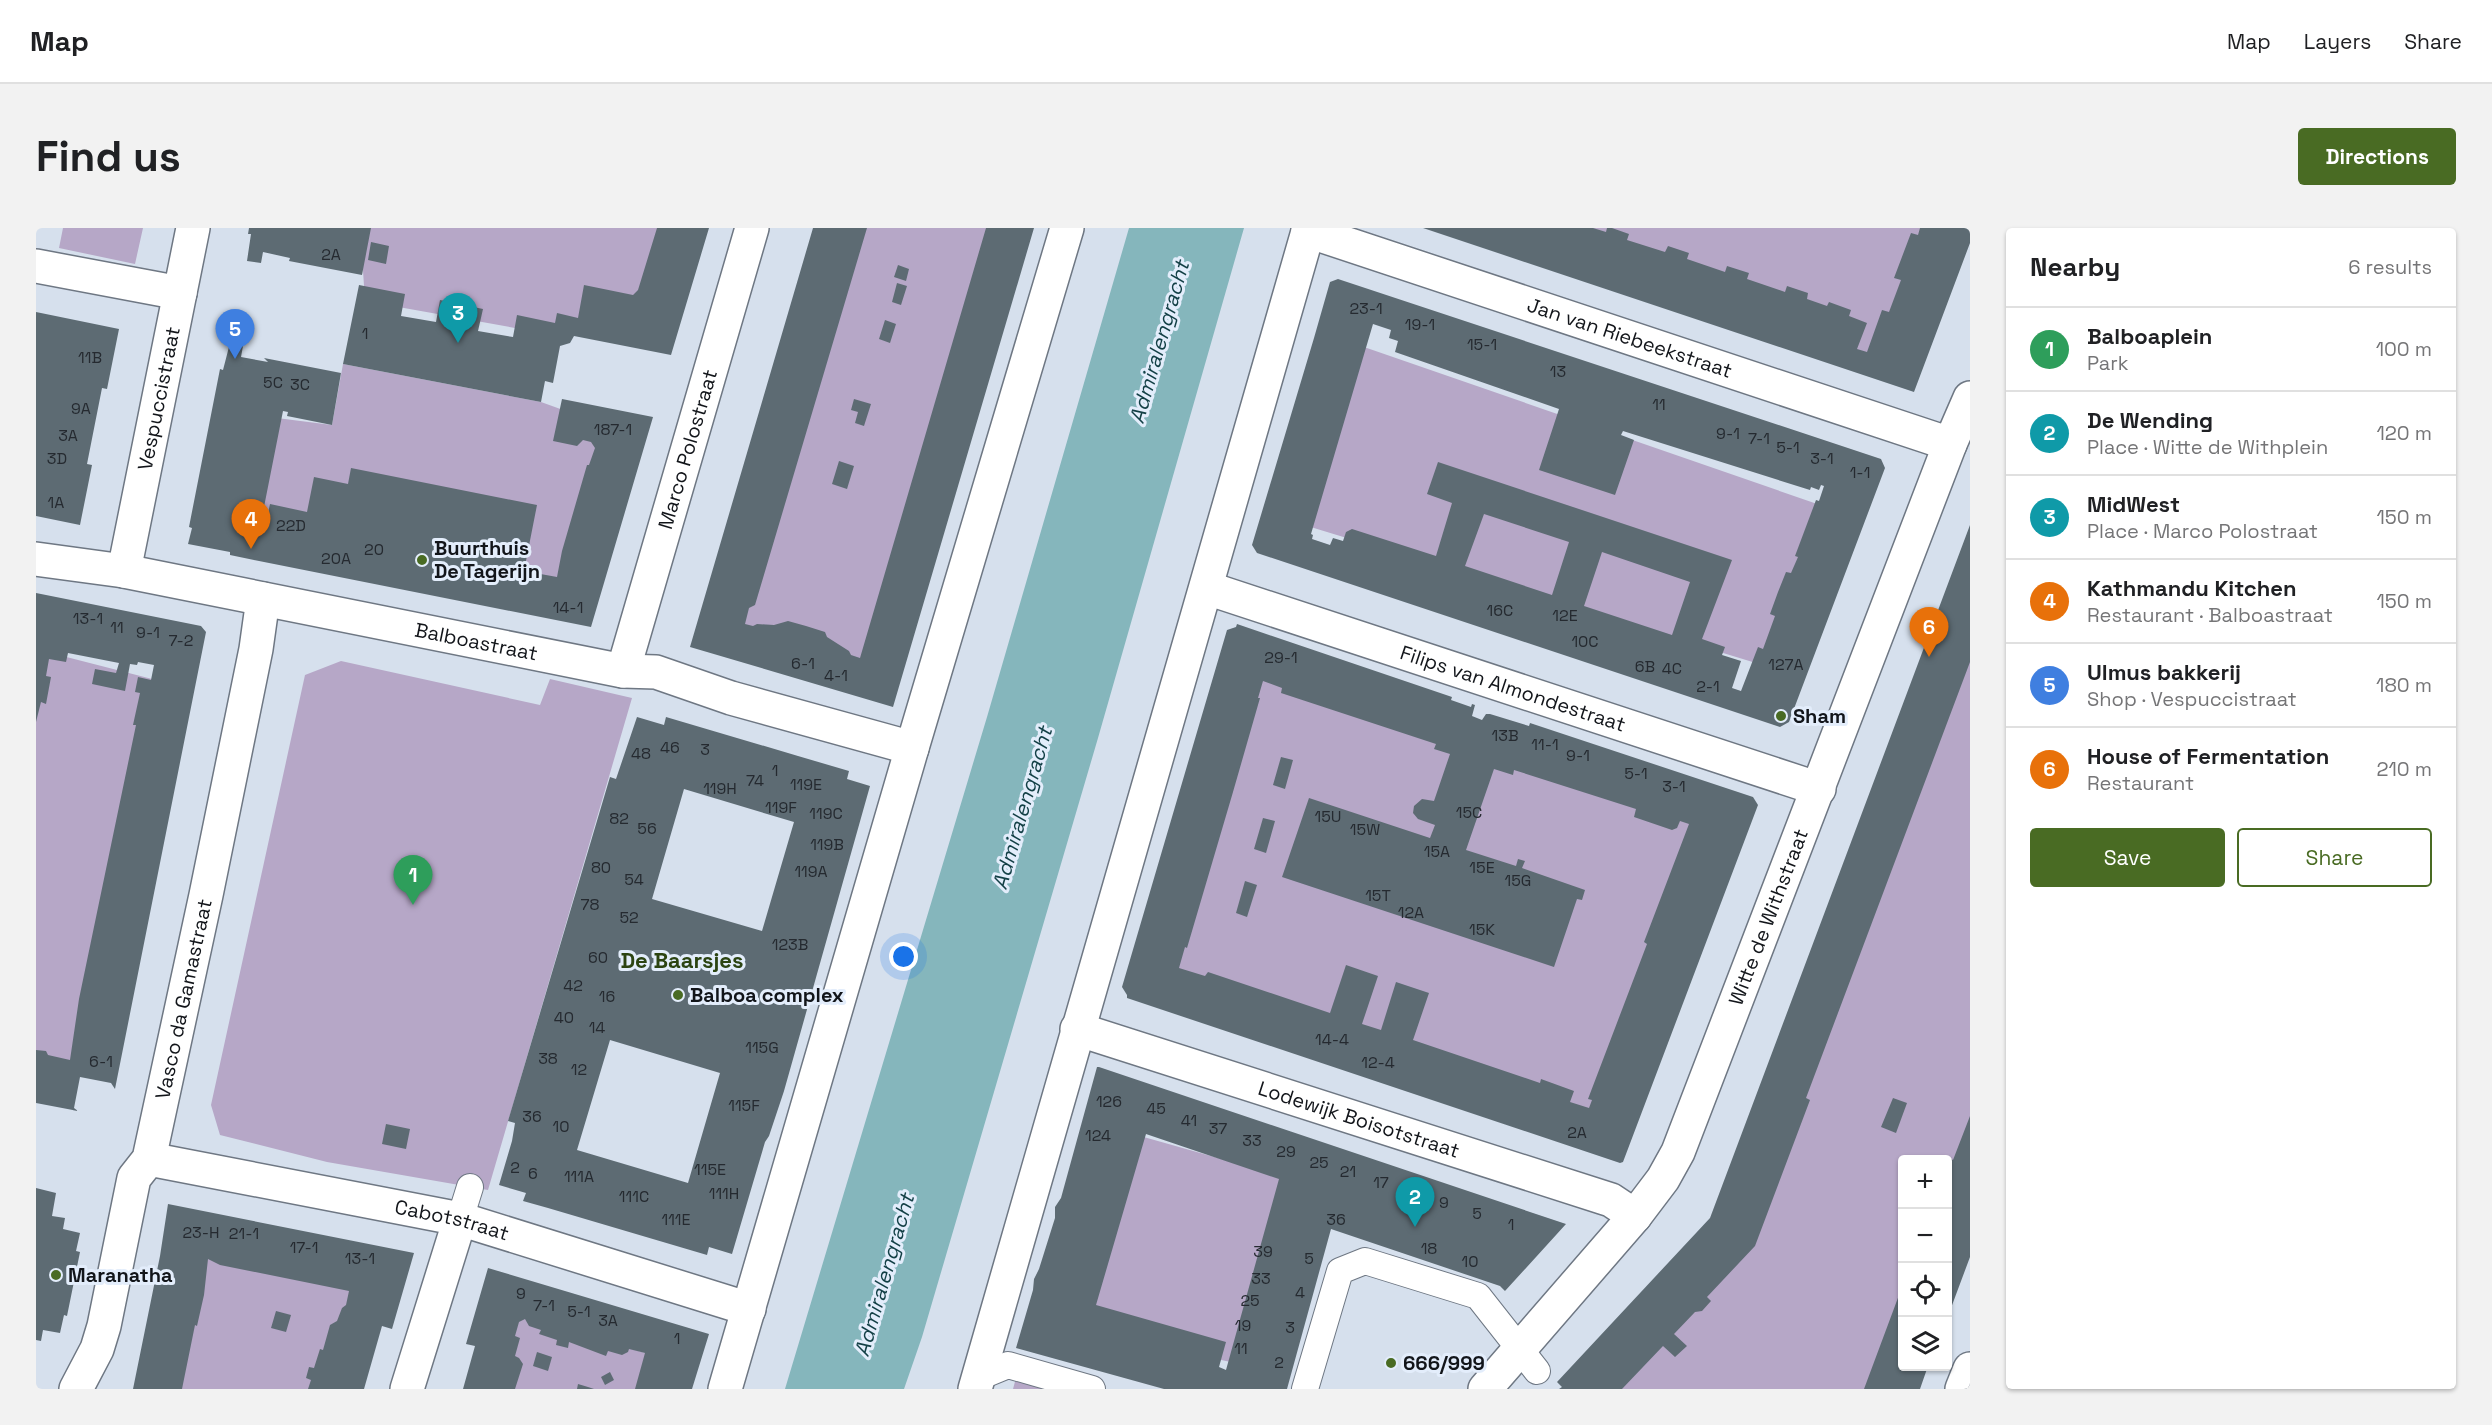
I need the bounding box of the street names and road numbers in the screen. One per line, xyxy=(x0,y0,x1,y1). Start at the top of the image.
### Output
street label: Jan van Riebeekstraat xyxy=(1524,292,1736,384)
street label: Vespuccistraat xyxy=(132,324,186,473)
street label: Marco Polostraat xyxy=(652,366,723,532)
street label: Balboastraat xyxy=(413,617,540,667)
street label: Filips van Almondestraat xyxy=(1397,639,1629,738)
street label: Witte de Withstraat xyxy=(1723,825,1814,1009)
street label: Vasco da Gamastraat xyxy=(149,897,218,1102)
street label: Lodewijk Boisotstraat xyxy=(1255,1075,1463,1164)
street label: Cabotstraat xyxy=(393,1194,512,1246)

